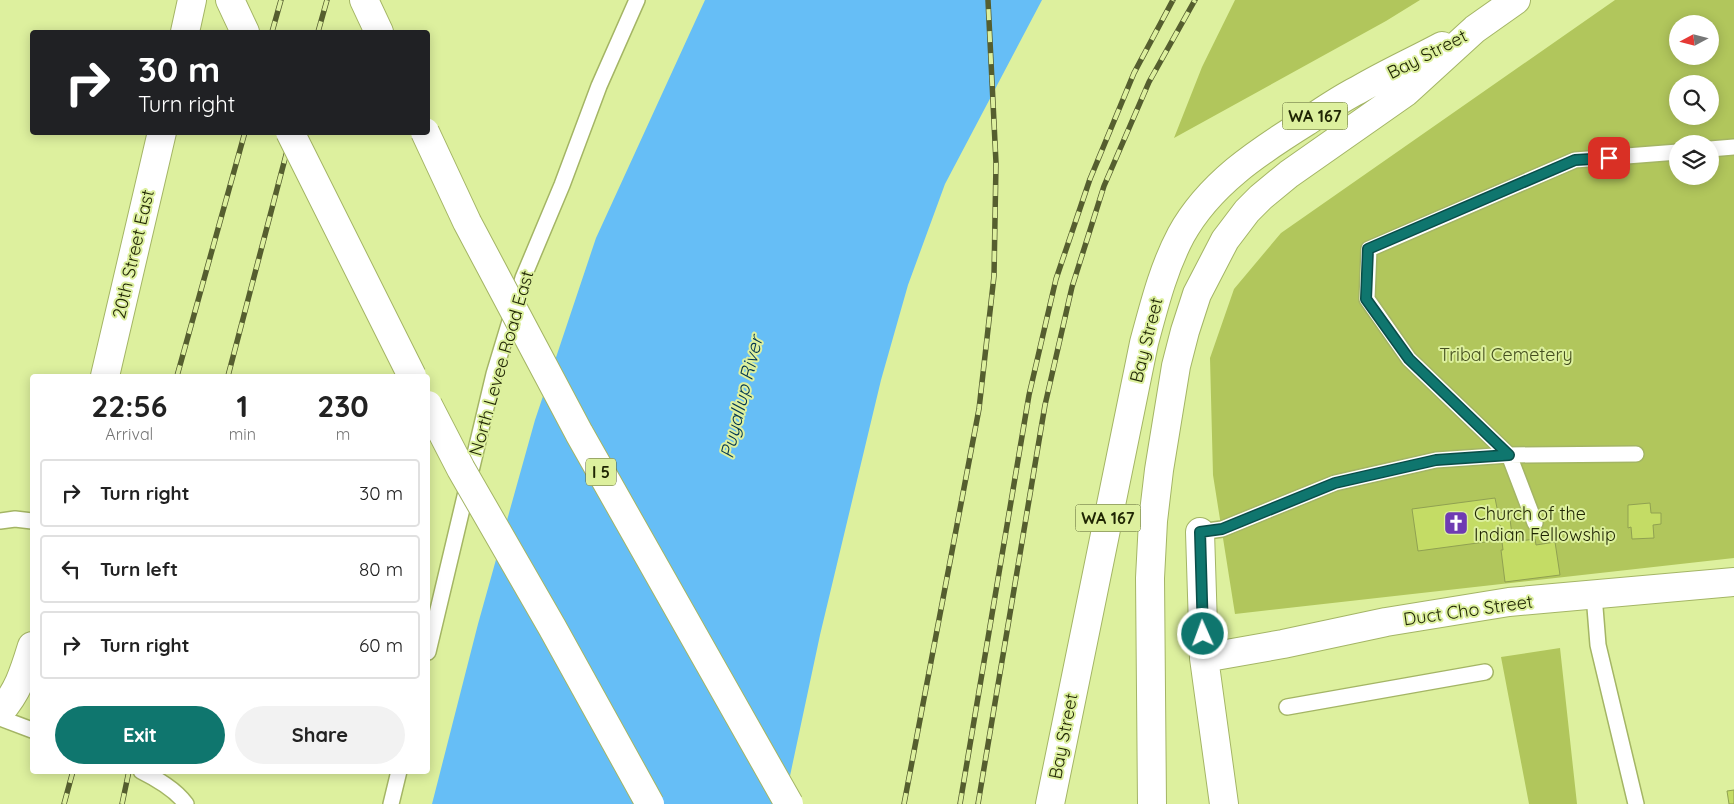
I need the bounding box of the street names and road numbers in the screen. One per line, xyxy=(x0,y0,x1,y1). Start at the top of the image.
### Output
street label: Bay Street xyxy=(1383,24,1471,84)
road number: WA 167 xyxy=(1282,102,1348,130)
street label: 20th Street East xyxy=(107,187,159,321)
street label: North Levee Road East xyxy=(464,268,538,458)
street label: Bay Street xyxy=(1124,295,1168,385)
road number: I 5 xyxy=(586,458,616,486)
road number: WA 167 xyxy=(1076,504,1140,532)
street label: Duct Cho Street xyxy=(1402,590,1534,630)
street label: Bay Street xyxy=(1043,691,1083,781)

